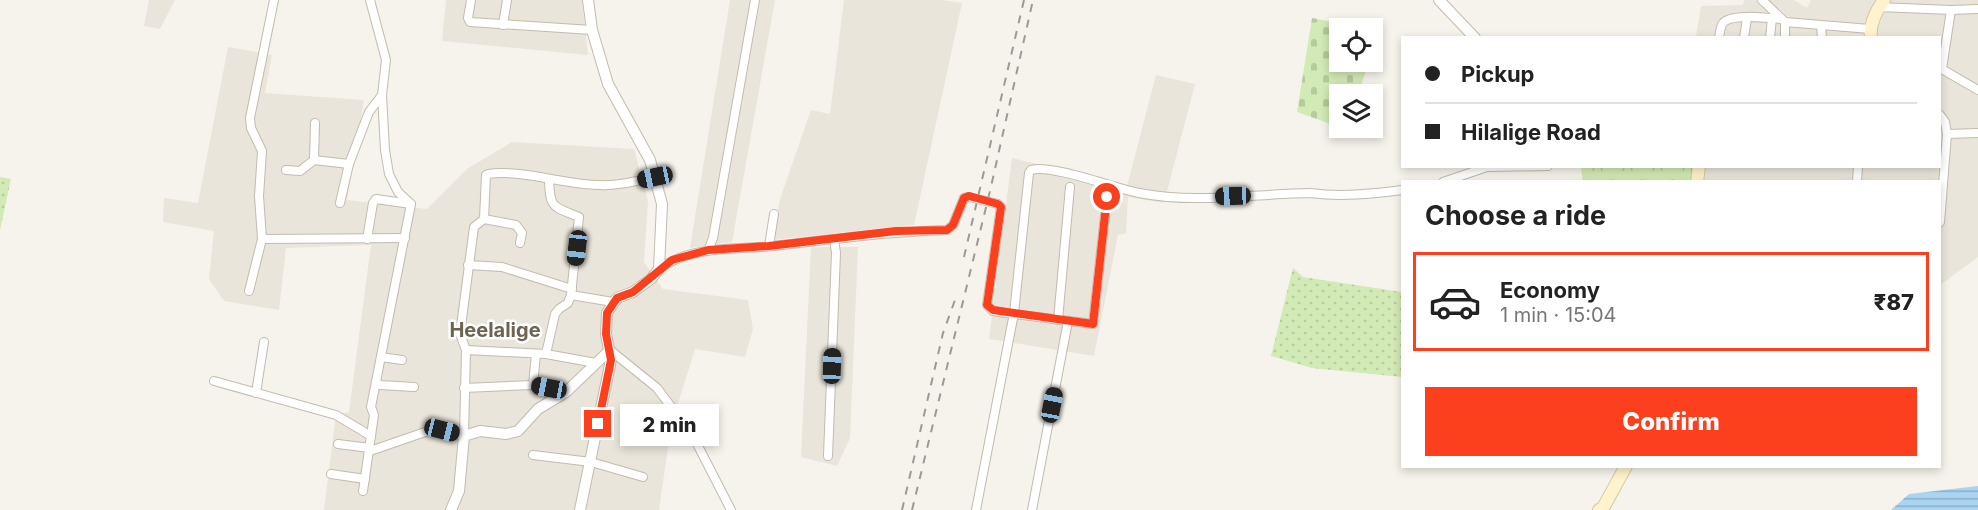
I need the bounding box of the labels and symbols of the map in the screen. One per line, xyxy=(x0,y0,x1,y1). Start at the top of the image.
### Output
car xyxy=(636,164,674,190)
route start xyxy=(1093,183,1120,210)
car xyxy=(1215,186,1251,206)
car xyxy=(566,229,588,267)
district label: Heelalige xyxy=(449,318,541,342)
car xyxy=(822,348,842,384)
car xyxy=(530,376,568,400)
car xyxy=(1040,386,1064,424)
callout: 2 min xyxy=(619,403,718,445)
route end xyxy=(584,410,611,437)
car xyxy=(422,417,462,443)

